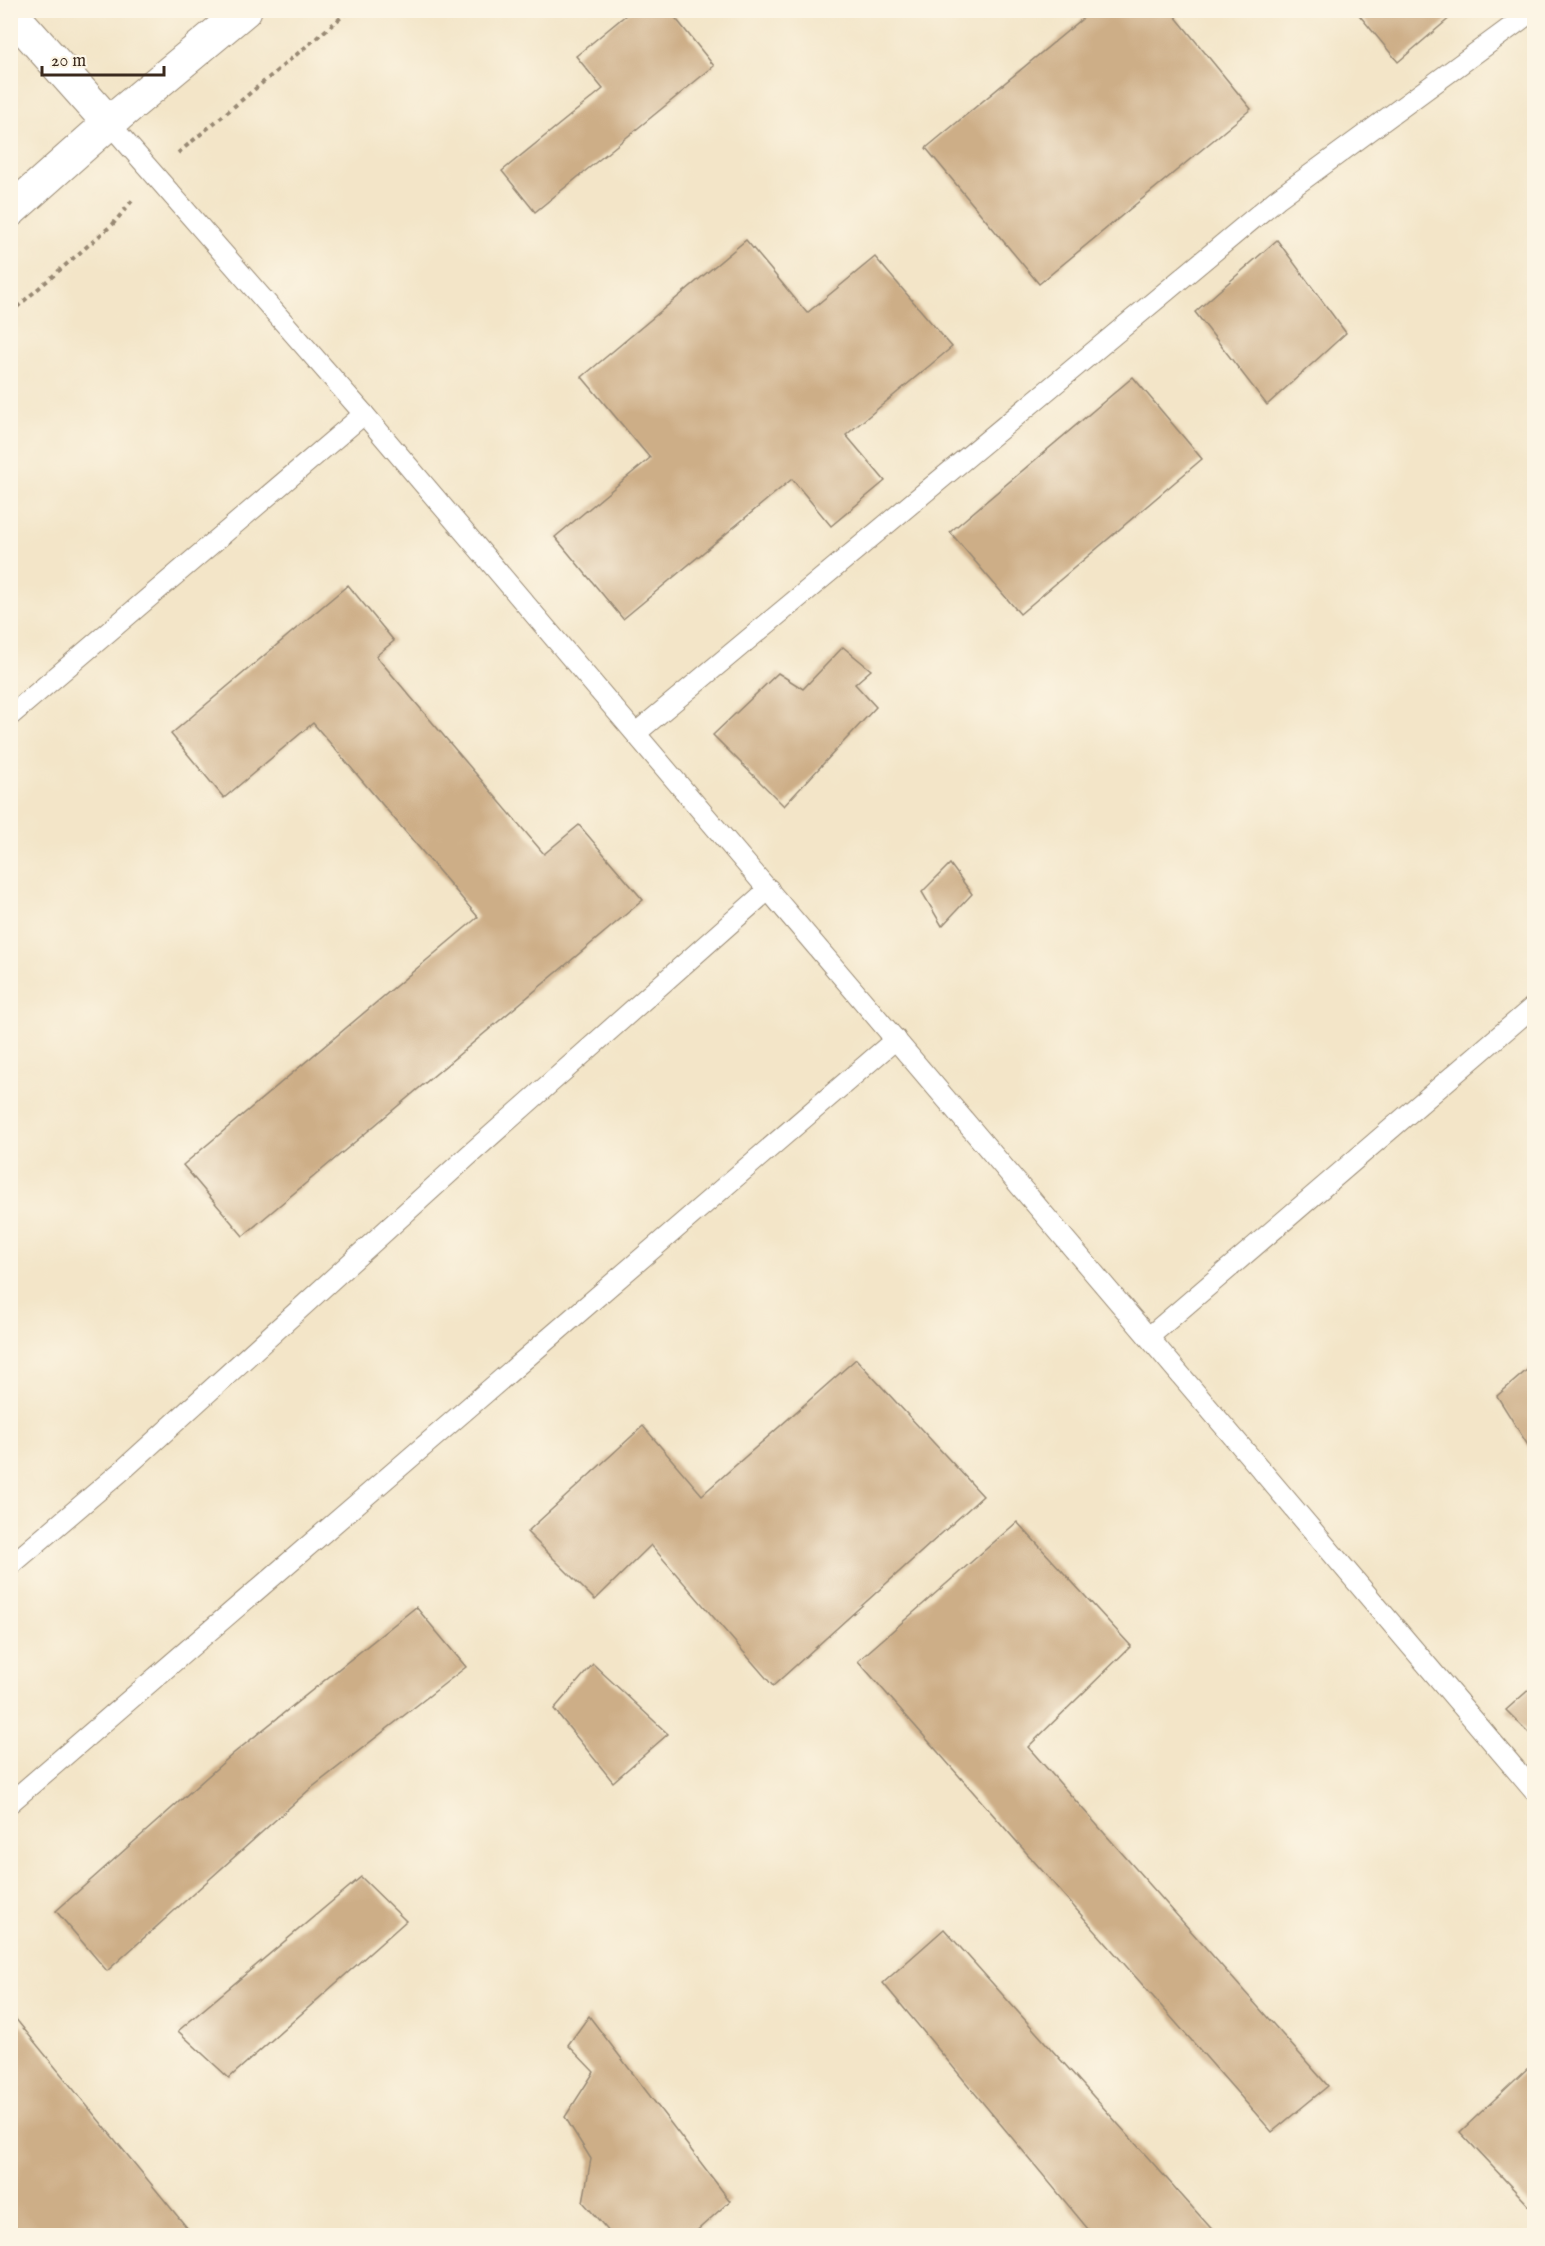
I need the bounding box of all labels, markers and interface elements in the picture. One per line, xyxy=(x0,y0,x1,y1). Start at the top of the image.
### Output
scale bar xyxy=(42,39,164,77)
text: 20 m xyxy=(51,50,86,73)

